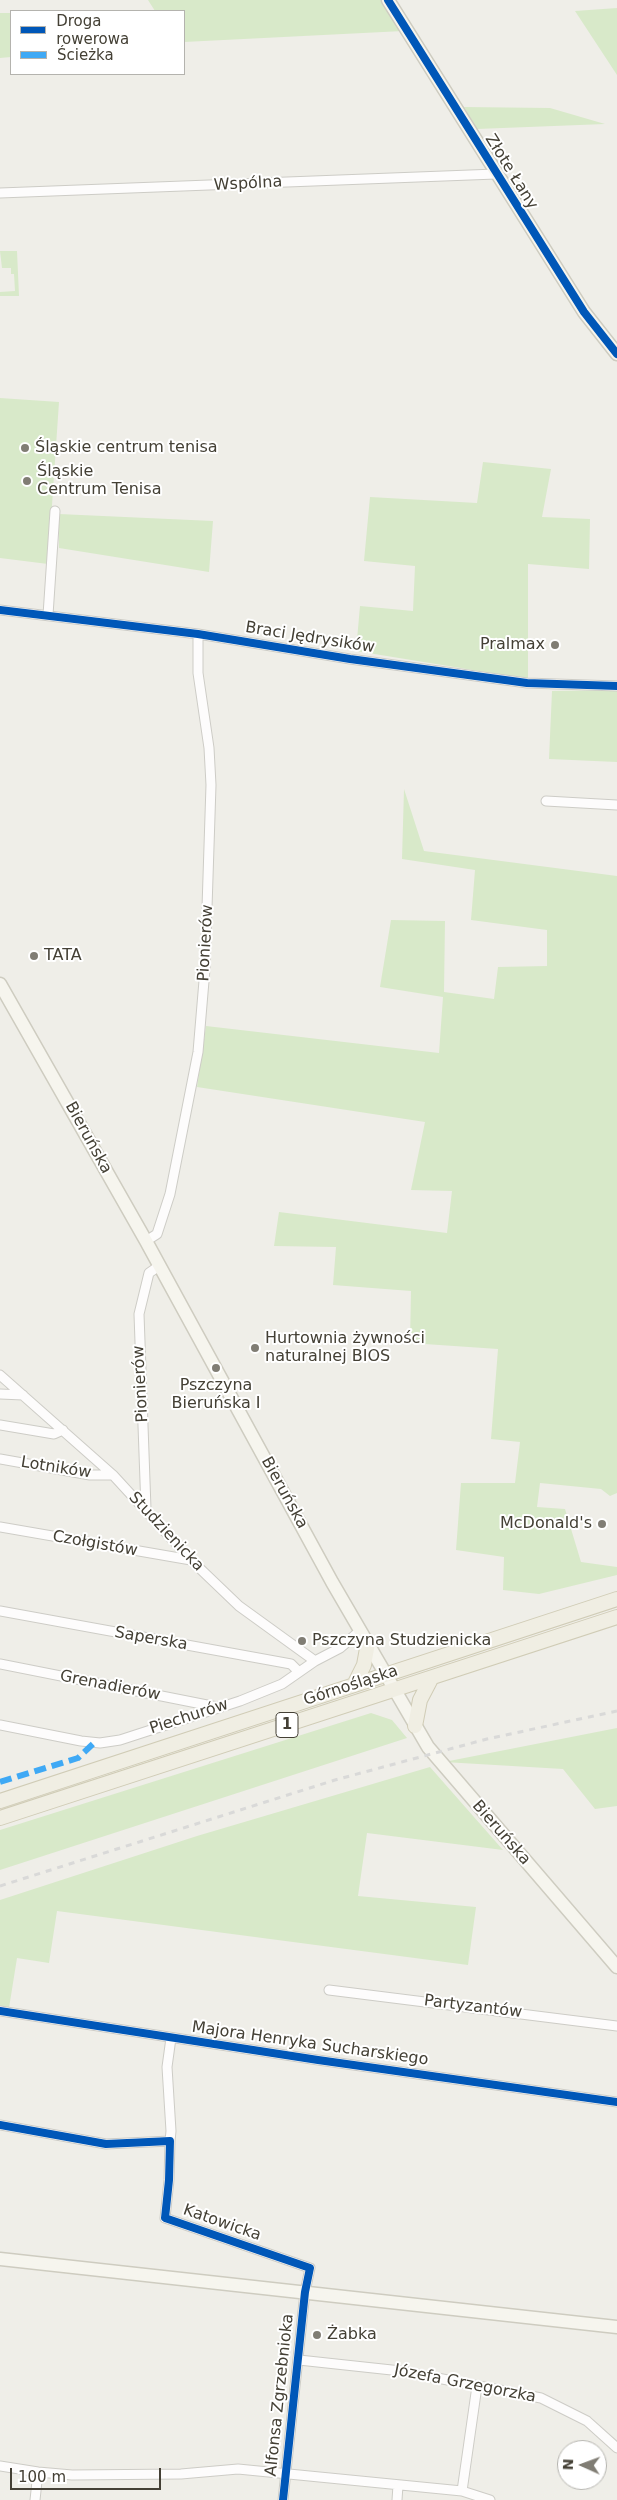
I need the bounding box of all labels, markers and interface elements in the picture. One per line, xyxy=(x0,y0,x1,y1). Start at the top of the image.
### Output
legend xyxy=(10,10,185,75)
text: Droga rowerowa xyxy=(56,12,129,48)
text: Ścieżka xyxy=(57,46,114,64)
street label: Złote Łany xyxy=(480,131,542,213)
street label: Wspólna xyxy=(213,173,283,195)
place label: Śląskie centrum tenisa xyxy=(35,438,218,458)
marker: Śląskie centrum tenisa xyxy=(19,442,31,454)
place label: Śląskie Centrum Tenisa xyxy=(37,462,161,500)
marker: Śląskie Centrum Tenisa xyxy=(21,475,33,487)
street label: Braci Jędrysików xyxy=(244,618,376,658)
place label: Pralmax xyxy=(480,635,545,655)
marker: Pralmax xyxy=(549,639,561,651)
street label: Pionierów xyxy=(194,904,218,982)
place label: TATA xyxy=(44,946,82,966)
marker: TATA xyxy=(28,950,40,962)
street label: Bieruńska xyxy=(60,1099,116,1177)
place label: Hurtownia żywności naturalnej BIOS xyxy=(265,1329,425,1367)
marker: Hurtownia żywności naturalnej BIOS xyxy=(249,1342,261,1354)
street label: Pionierów xyxy=(129,1345,153,1423)
marker: Pszczyna Bieruńska I xyxy=(210,1362,222,1374)
place label: Pszczyna Bieruńska I xyxy=(171,1376,261,1414)
street label: Lotników xyxy=(20,1453,92,1483)
street label: Bieruńska xyxy=(256,1454,312,1532)
street label: Studzienicka xyxy=(124,1488,208,1576)
place label: McDonald's xyxy=(500,1514,592,1534)
marker: McDonald's xyxy=(596,1518,608,1530)
street label: Czołgistów xyxy=(51,1527,139,1561)
street label: Saperska xyxy=(113,1623,189,1655)
place label: Pszczyna Studzienicka xyxy=(312,1631,491,1651)
marker: Pszczyna Studzienicka xyxy=(296,1635,308,1647)
street label: Górnośląska xyxy=(301,1662,401,1710)
street label: Grenadierów xyxy=(58,1667,162,1705)
street label: Piechurów xyxy=(147,1695,231,1739)
road number: 1 xyxy=(276,1712,298,1738)
street label: Bieruńska xyxy=(468,1797,534,1869)
street label: Partyzantów xyxy=(423,1991,523,2023)
street label: Majora Henryka Sucharskiego xyxy=(190,2018,430,2070)
street label: Katowicka xyxy=(180,2201,264,2245)
street label: Alfonsa Zgrzebnioka xyxy=(262,2313,298,2477)
place label: Żabka xyxy=(327,2325,377,2345)
marker: Żabka xyxy=(311,2329,323,2341)
street label: Józefa Grzegorzka xyxy=(392,2361,538,2407)
north arrow xyxy=(557,2440,607,2490)
scale bar xyxy=(12,2458,164,2490)
text: N xyxy=(560,2458,576,2471)
text: 100 m xyxy=(18,2468,66,2486)

